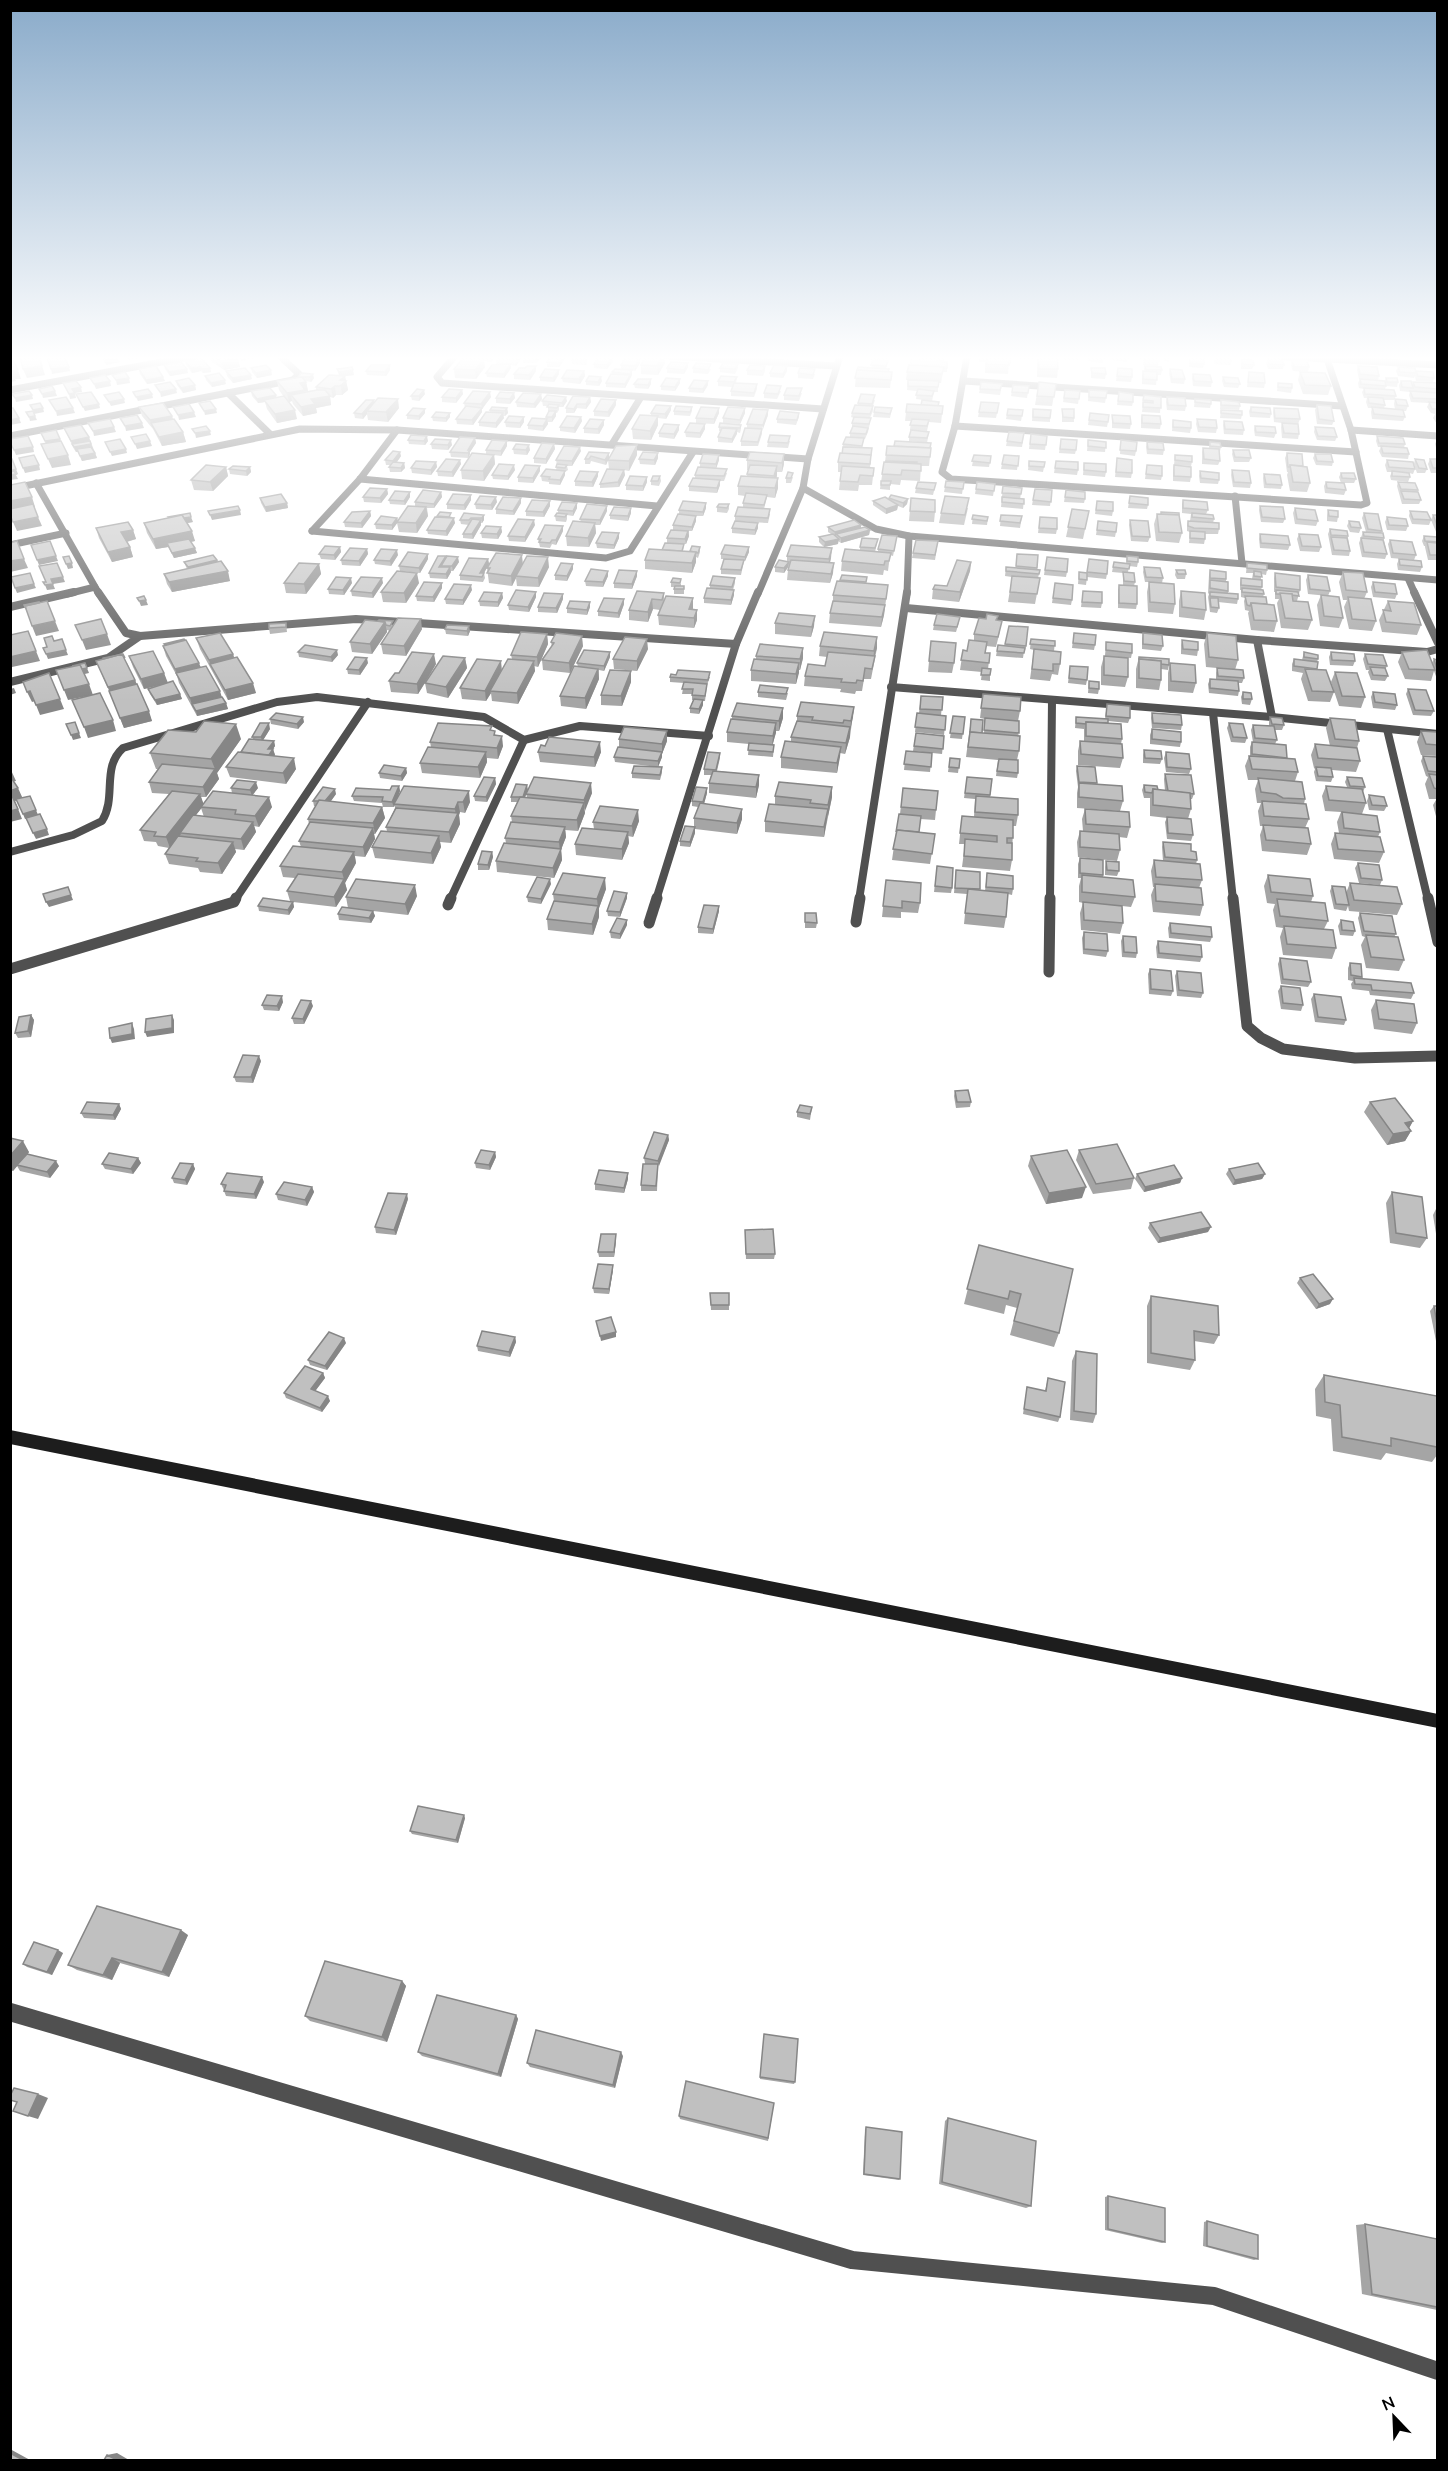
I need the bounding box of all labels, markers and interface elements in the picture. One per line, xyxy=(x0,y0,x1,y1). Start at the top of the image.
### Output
north arrow xyxy=(1364,2387,1424,2447)
text: N xyxy=(1379,2392,1398,2415)

